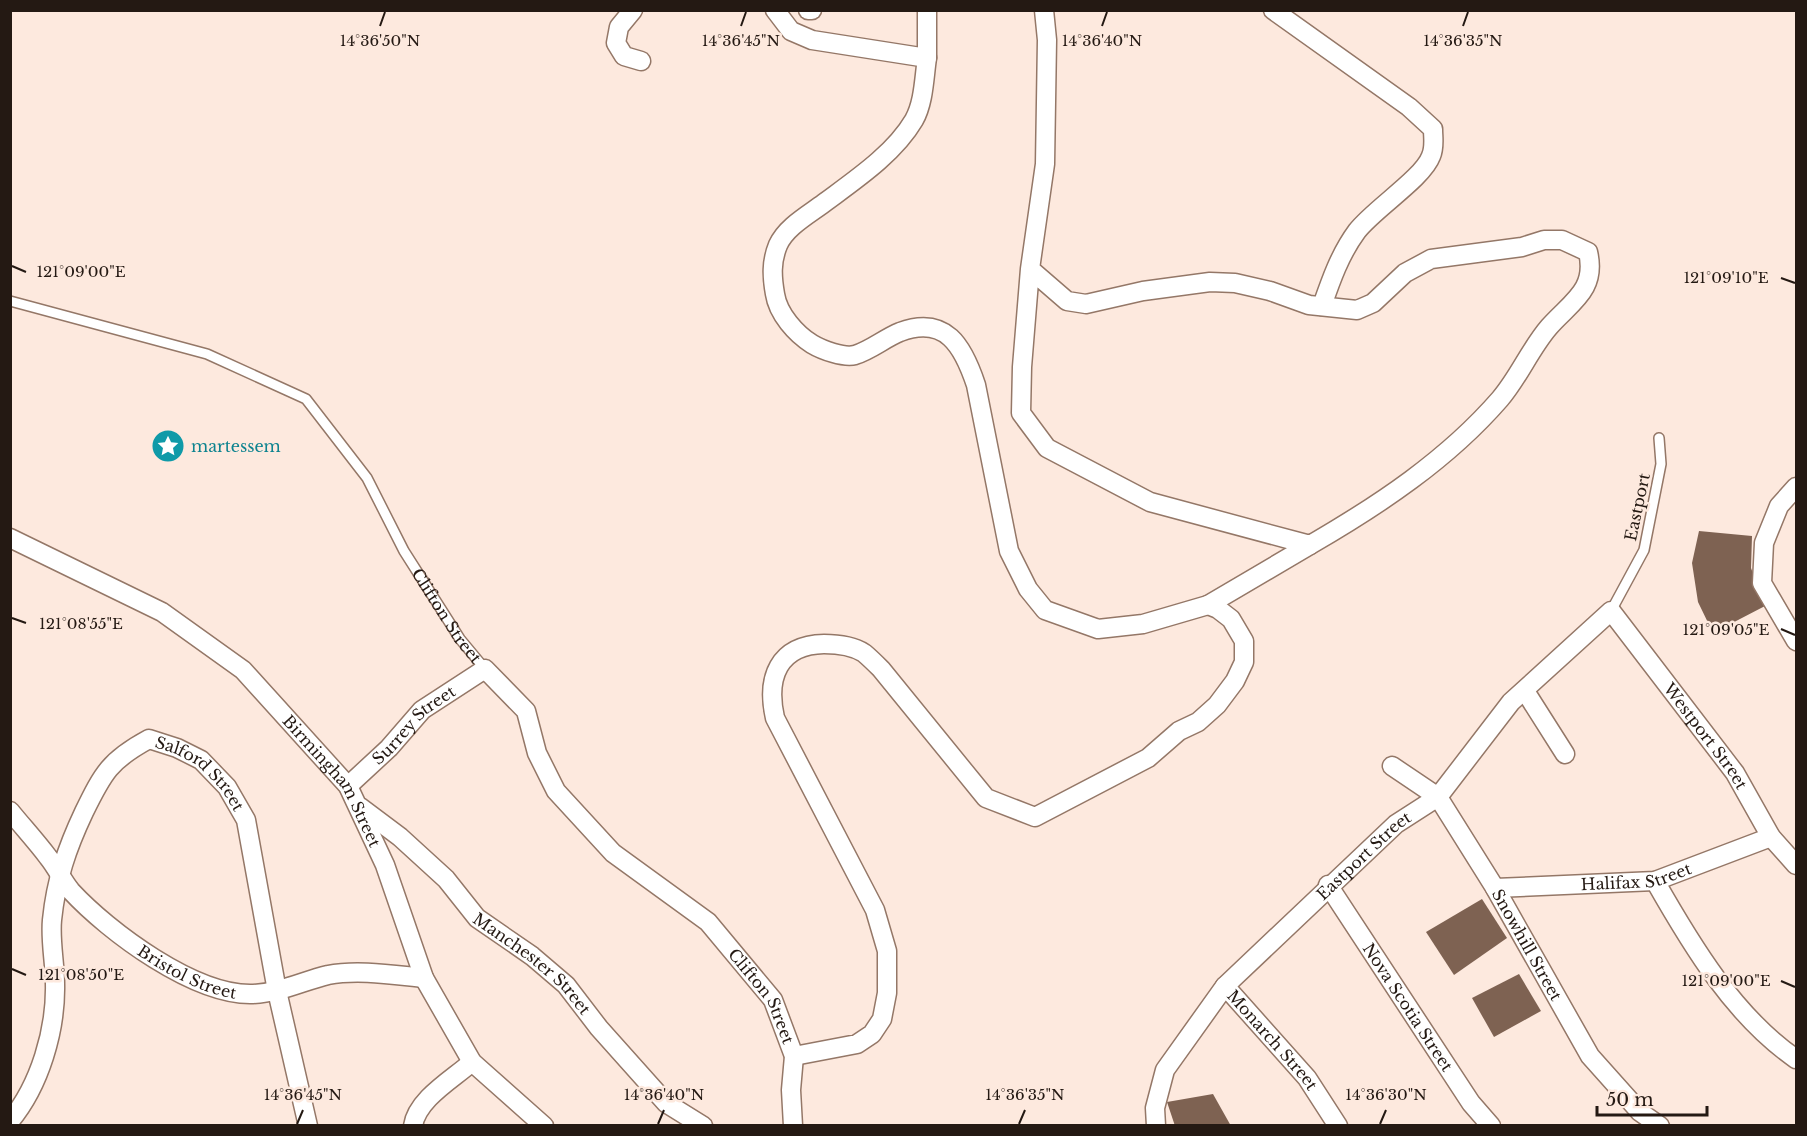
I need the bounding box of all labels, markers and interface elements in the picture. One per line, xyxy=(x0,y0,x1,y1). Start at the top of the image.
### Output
text: 14°36'50"N xyxy=(340,31,420,50)
text: 14°36'45"N xyxy=(702,31,780,50)
text: 14°36'40"N xyxy=(1062,31,1142,50)
text: 14°36'35"N xyxy=(1423,31,1503,50)
text: 121°09'00"E xyxy=(36,262,126,281)
text: 121°09'10"E xyxy=(1683,268,1769,287)
place icon: martessem xyxy=(150,428,186,464)
place label: martessem xyxy=(191,436,281,456)
street label: Eastport xyxy=(1620,471,1654,543)
street label: Clifton Street xyxy=(408,565,486,667)
text: 121°08'55"E xyxy=(39,614,123,633)
text: 121°09'05"E xyxy=(1682,620,1770,639)
street label: Westport Street xyxy=(1659,678,1752,793)
street label: Surrey Street xyxy=(368,681,459,769)
street label: Birmingham Street xyxy=(279,711,385,850)
street label: Salford Street xyxy=(153,732,249,814)
street label: Eastport Street xyxy=(1312,807,1415,904)
street label: Halifax Street xyxy=(1580,858,1694,894)
street label: Snowhill Street xyxy=(1488,885,1566,1004)
street label: Manchester Street xyxy=(469,908,595,1019)
street label: Nova Scotia Street xyxy=(1359,939,1457,1075)
street label: Bristol Street xyxy=(134,940,238,1003)
street label: Clifton Street xyxy=(724,944,799,1047)
text: 121°08'50"E xyxy=(38,965,124,984)
text: 121°09'00"E xyxy=(1681,971,1771,990)
street label: Monarch Street xyxy=(1223,986,1322,1094)
scale bar xyxy=(1597,1079,1706,1117)
text: 14°36'45"N xyxy=(264,1085,342,1104)
text: 14°36'40"N xyxy=(624,1085,704,1104)
text: 14°36'35"N xyxy=(985,1085,1065,1104)
text: 14°36'30"N xyxy=(1345,1085,1427,1104)
text: 50 m xyxy=(1606,1089,1654,1111)

